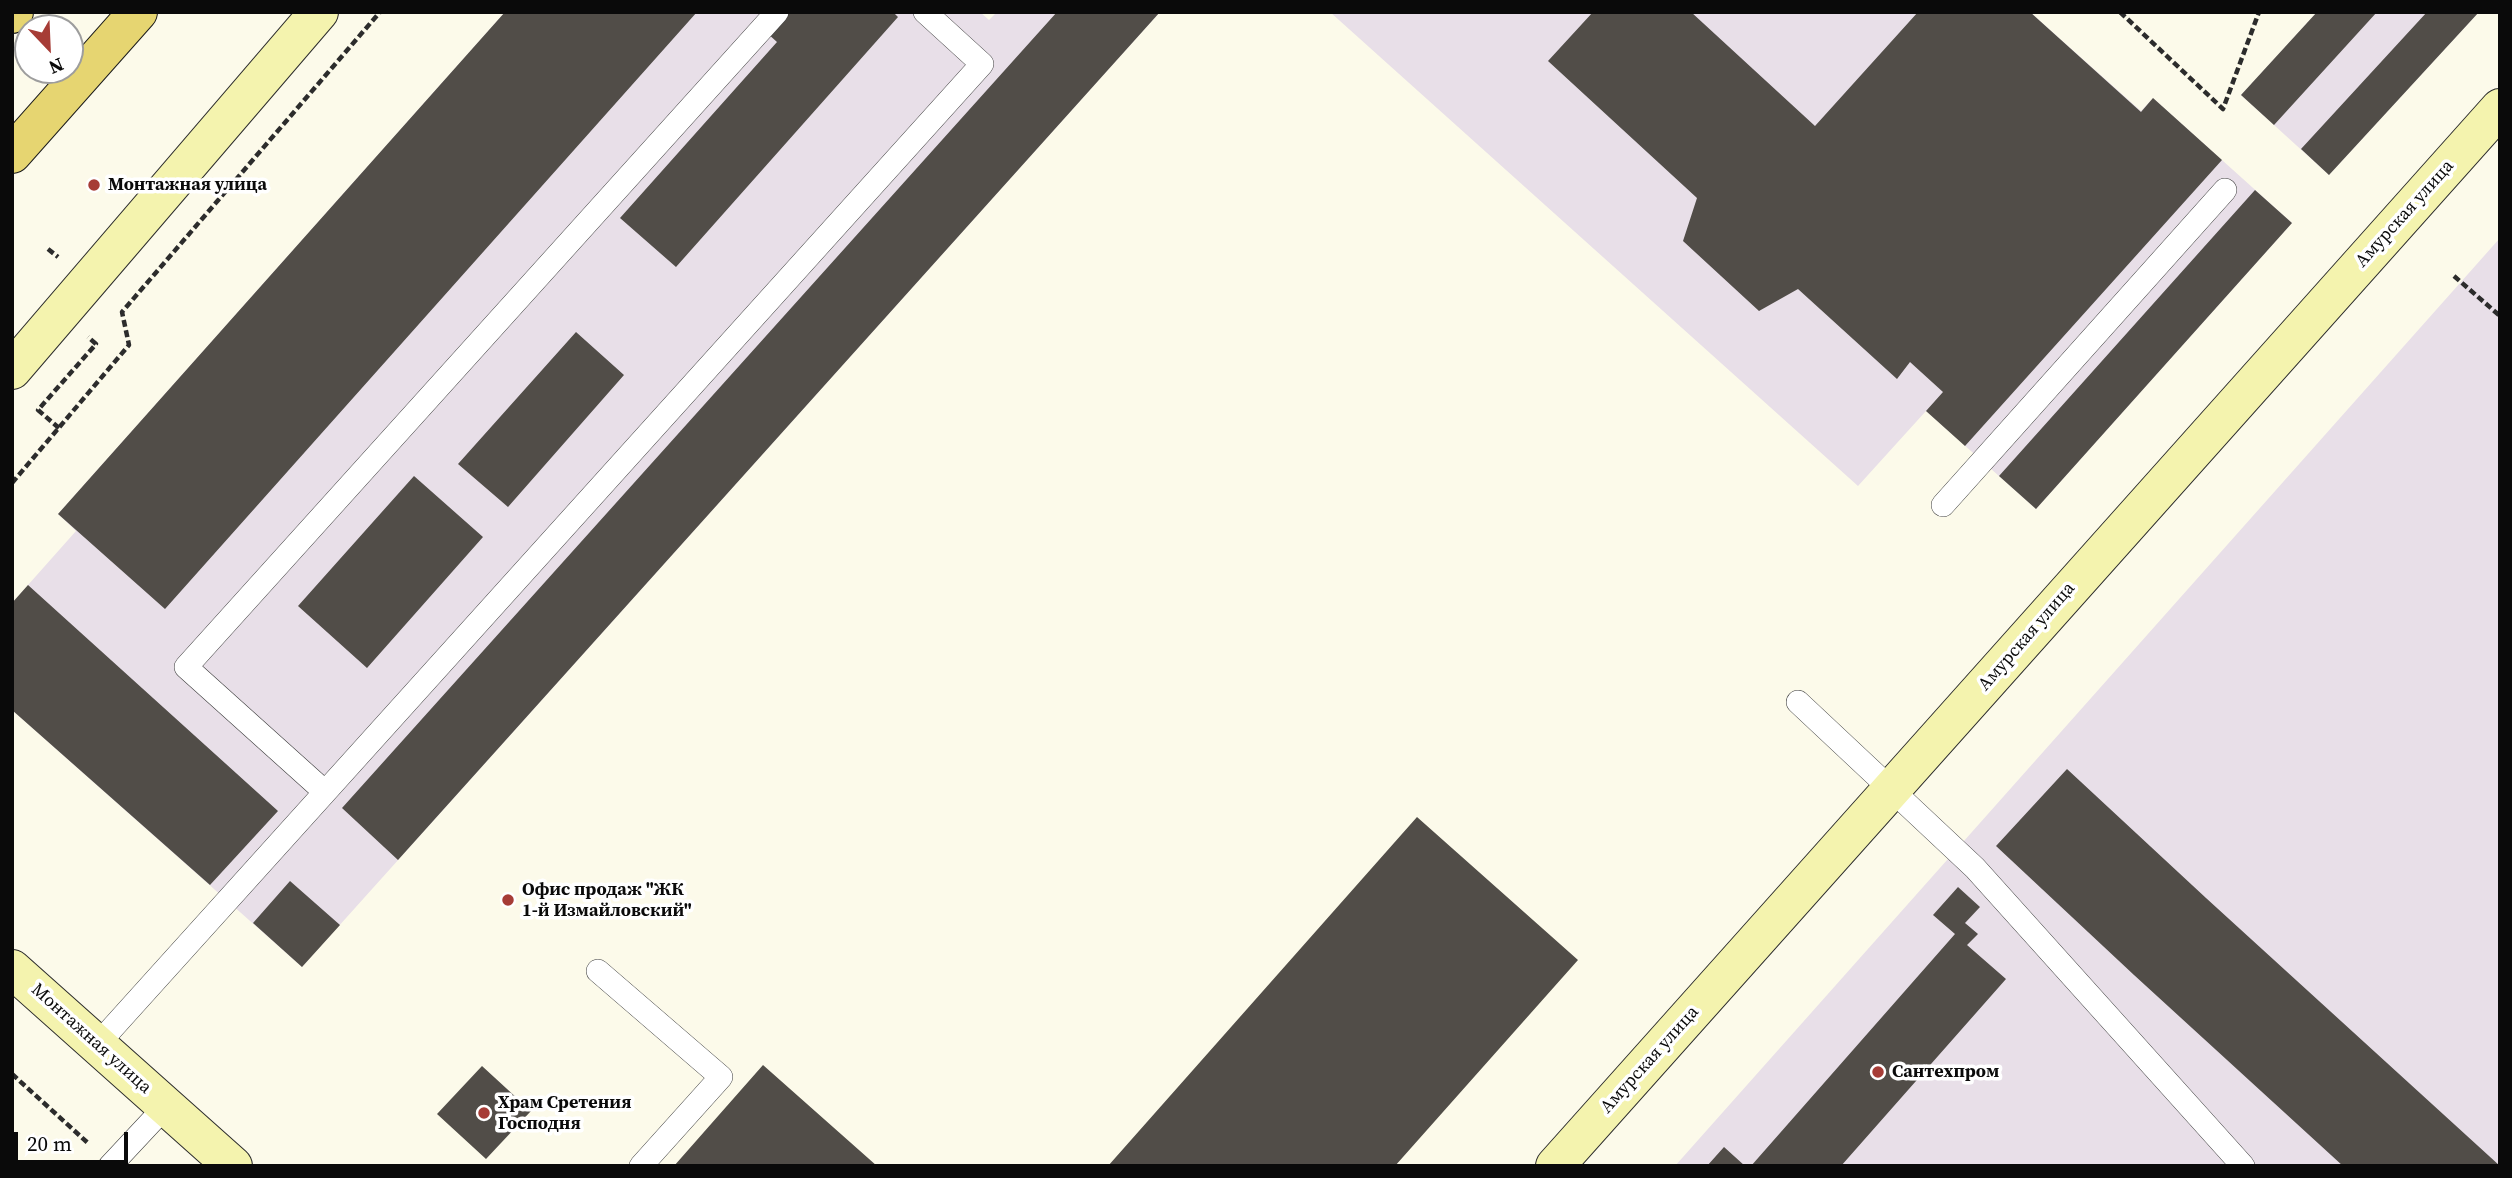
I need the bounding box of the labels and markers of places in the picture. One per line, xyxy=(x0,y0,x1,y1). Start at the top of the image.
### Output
place label: Монтажная улица xyxy=(108,174,267,196)
marker: Монтажная улица xyxy=(86,177,102,193)
place label: Офис продаж "ЖК 1-й Измайловский" xyxy=(522,879,692,922)
marker: Офис продаж "ЖК 1-й Измайловский" xyxy=(500,892,516,908)
place label: Сантехпром xyxy=(1892,1061,1999,1083)
marker: Сантехпром xyxy=(1870,1064,1886,1080)
place label: Храм Сретения Господня xyxy=(498,1092,631,1134)
marker: Храм Сретения Господня xyxy=(476,1105,492,1121)

